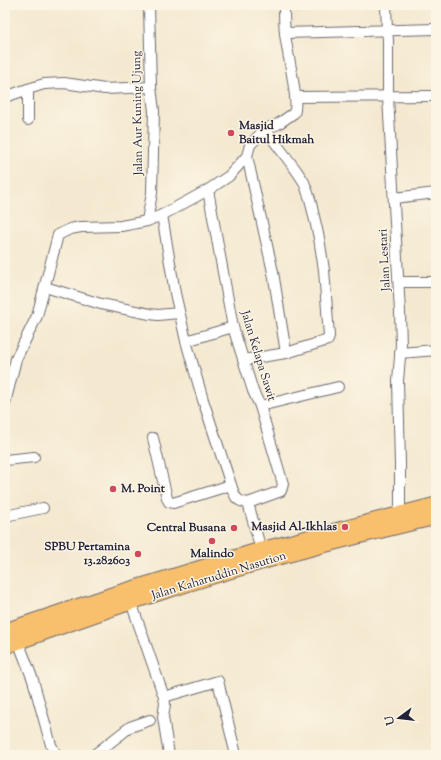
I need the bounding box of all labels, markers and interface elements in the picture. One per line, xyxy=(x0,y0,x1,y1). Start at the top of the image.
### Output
street label: Jalan Aur Kuning Ujung xyxy=(128,50,148,177)
place label: Masjid Baitul Hikmah xyxy=(238,117,315,149)
marker: Masjid Baitul Hikmah xyxy=(226,128,236,138)
street label: Jalan Lestari xyxy=(374,228,396,293)
street label: Jalan Kelapa Sawit xyxy=(235,308,280,403)
place label: M. Point xyxy=(120,480,166,498)
marker: M. Point xyxy=(108,484,118,494)
place label: Masjid Al-Ikhlas xyxy=(250,518,337,536)
place label: Central Busana xyxy=(147,519,226,537)
marker: Masjid Al-Ikhlas xyxy=(340,522,350,532)
marker: Central Busana xyxy=(229,523,239,533)
marker: Malindo xyxy=(207,536,217,546)
place label: SPBU Pertamina 13.282603 xyxy=(44,538,130,570)
place label: Malindo xyxy=(189,545,234,563)
street label: Jalan Kaharuddin Nasution xyxy=(149,547,289,605)
marker: SPBU Pertamina 13.282603 xyxy=(133,549,143,559)
north arrow xyxy=(379,698,419,738)
text: U xyxy=(381,714,399,728)

